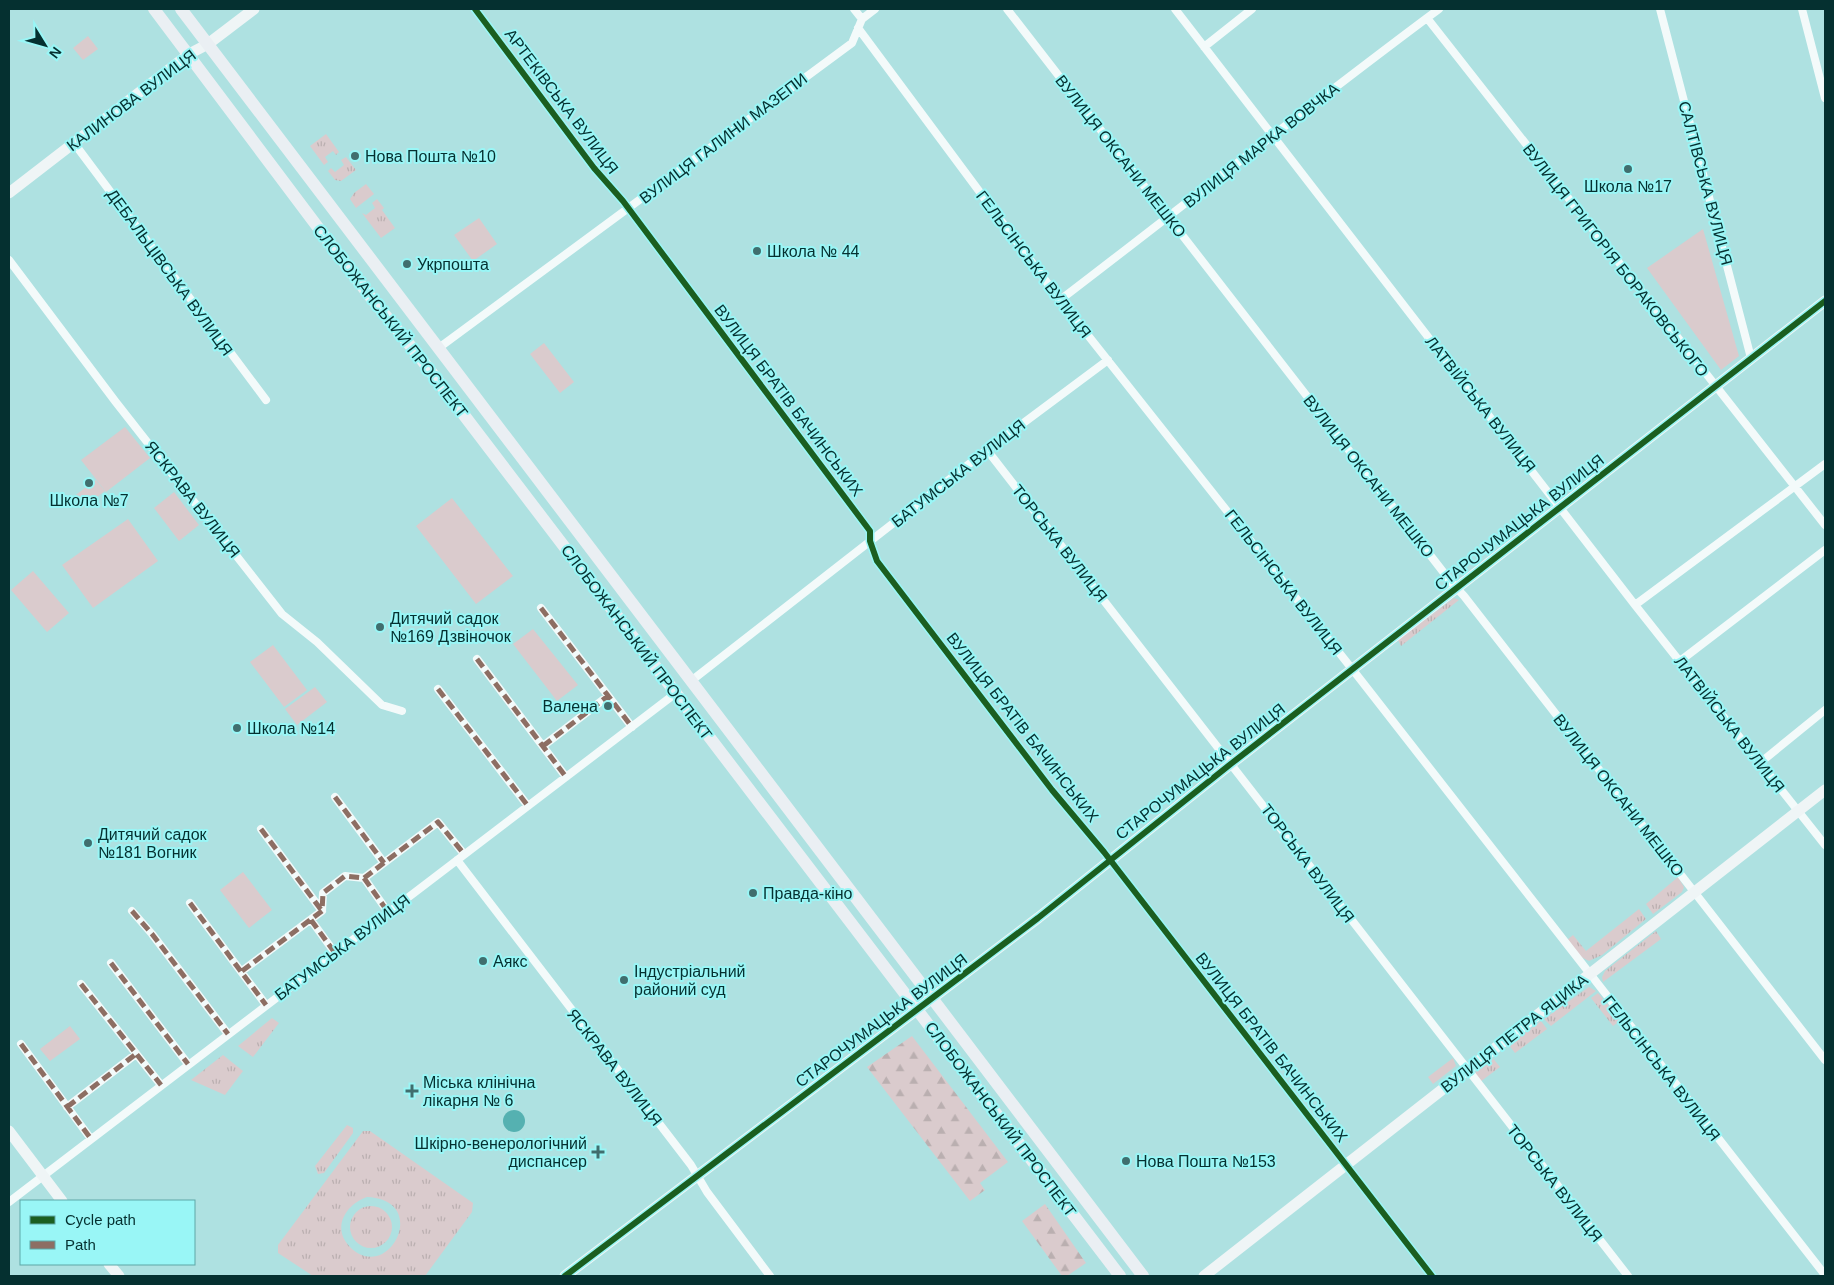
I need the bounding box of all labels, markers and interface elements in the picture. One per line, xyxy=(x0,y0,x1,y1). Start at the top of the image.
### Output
north arrow xyxy=(20,20,70,70)
street label: АРТЕКІВСЬКА ВУЛИЦЯ xyxy=(502,26,622,177)
text: N xyxy=(46,44,65,62)
street label: КАЛИНОВА ВУЛИЦЯ xyxy=(64,46,199,154)
street label: ВУЛИЦЯ ГАЛИНИ МАЗЕПИ xyxy=(636,70,810,207)
street label: ВУЛИЦЯ ОКСАНИ МЕШКО xyxy=(1052,72,1189,241)
street label: ВУЛИЦЯ МАРКА ВОВЧКА xyxy=(1180,79,1342,211)
street label: САЛТІВСЬКА ВУЛИЦЯ xyxy=(1675,99,1736,267)
street label: ВУЛИЦЯ ГРИГОРІЯ БОРАКОВСЬКОГО xyxy=(1520,141,1712,380)
place label: Нова Пошта №10 xyxy=(365,148,496,165)
marker: Нова Пошта №10 xyxy=(349,150,361,162)
marker: Школа №17 xyxy=(1622,163,1634,175)
place label: Школа №17 xyxy=(1584,178,1672,195)
street label: ДЕБАЛЬЦІВСЬКА ВУЛИЦЯ xyxy=(103,186,236,359)
street label: ГЕЛЬСІНСЬКА ВУЛИЦЯ xyxy=(973,188,1094,341)
street label: СЛОБОЖАНСЬКИЙ ПРОСПЕКТ xyxy=(310,221,472,421)
place label: Школа № 44 xyxy=(767,243,860,260)
marker: Школа № 44 xyxy=(751,245,763,257)
place label: Укрпошта xyxy=(417,256,489,273)
marker: Укрпошта xyxy=(401,258,413,270)
street label: ВУЛИЦЯ БРАТІВ БАЧИНСЬКИХ xyxy=(711,301,866,500)
street label: ЛАТВІЙСЬКА ВУЛИЦЯ xyxy=(1422,332,1540,476)
street label: ВУЛИЦЯ ОКСАНИ МЕШКО xyxy=(1300,392,1437,561)
street label: БАТУМСЬКА ВУЛИЦЯ xyxy=(888,416,1028,531)
street label: ЯСКРАВА ВУЛИЦЯ xyxy=(142,438,243,561)
street label: СТАРОЧУМАЦЬКА ВУЛИЦЯ xyxy=(1431,451,1607,594)
marker: Школа №7 xyxy=(83,477,95,489)
street label: ТОРСЬКА ВУЛИЦЯ xyxy=(1009,481,1111,605)
place label: Школа №7 xyxy=(49,492,129,509)
street label: ГЕЛЬСІНСЬКА ВУЛИЦЯ xyxy=(1222,506,1345,658)
street label: СЛОБОЖАНСЬКИЙ ПРОСПЕКТ xyxy=(558,541,716,743)
place label: Дитячий садок №169 Дзвіночок xyxy=(390,610,512,645)
marker: Дитячий садок №169 Дзвіночок xyxy=(374,621,386,633)
street label: ВУЛИЦЯ БРАТІВ БАЧИНСЬКИХ xyxy=(943,629,1102,826)
street label: ЛАТВІЙСЬКА ВУЛИЦЯ xyxy=(1671,652,1789,796)
place label: Валена xyxy=(542,698,598,715)
marker: Валена xyxy=(602,700,614,712)
street label: СТАРОЧУМАЦЬКА ВУЛИЦЯ xyxy=(1112,700,1288,843)
street label: ВУЛИЦЯ ОКСАНИ МЕШКО xyxy=(1550,711,1687,880)
place label: Школа №14 xyxy=(247,720,335,737)
marker: Школа №14 xyxy=(231,722,243,734)
street label: ТОРСЬКА ВУЛИЦЯ xyxy=(1258,801,1358,926)
place label: Дитячий садок №181 Вогник xyxy=(98,826,208,861)
marker: Дитячий садок №181 Вогник xyxy=(82,837,94,849)
place label: Правда-кіно xyxy=(763,885,853,902)
marker: Правда-кіно xyxy=(747,887,759,899)
street label: БАТУМСЬКА ВУЛИЦЯ xyxy=(271,891,413,1004)
street label: ВУЛИЦЯ БРАТІВ БАЧИНСЬКИХ xyxy=(1192,949,1351,1146)
street label: СТАРОЧУМАЦЬКА ВУЛИЦЯ xyxy=(792,950,970,1090)
place label: Аякс xyxy=(493,953,528,970)
marker: Аякс xyxy=(477,955,489,967)
place label: Індустріальний районий суд xyxy=(634,963,746,998)
street label: ВУЛИЦЯ ПЕТРА ЯЦИКА xyxy=(1438,971,1591,1096)
marker: Індустріальний районий суд xyxy=(618,974,630,986)
street label: ГЕЛЬСІНСЬКА ВУЛИЦЯ xyxy=(1600,992,1723,1144)
street label: ЯСКРАВА ВУЛИЦЯ xyxy=(564,1006,665,1129)
street label: СЛОБОЖАНСЬКИЙ ПРОСПЕКТ xyxy=(922,1018,1080,1220)
place label: Міська клінічна лікарня № 6 xyxy=(423,1074,536,1109)
marker: Міська клінічна лікарня № 6 xyxy=(405,1084,419,1098)
street label: ТОРСЬКА ВУЛИЦЯ xyxy=(1504,1121,1606,1245)
place label: Шкірно-венерологічний диспансер xyxy=(415,1135,587,1170)
marker: Шкірно-венерологічний диспансер xyxy=(591,1145,605,1159)
place label: Нова Пошта №153 xyxy=(1136,1153,1276,1170)
marker: Нова Пошта №153 xyxy=(1120,1155,1132,1167)
legend xyxy=(20,1200,195,1265)
text: Cycle path xyxy=(65,1211,136,1228)
text: Path xyxy=(65,1236,96,1253)

